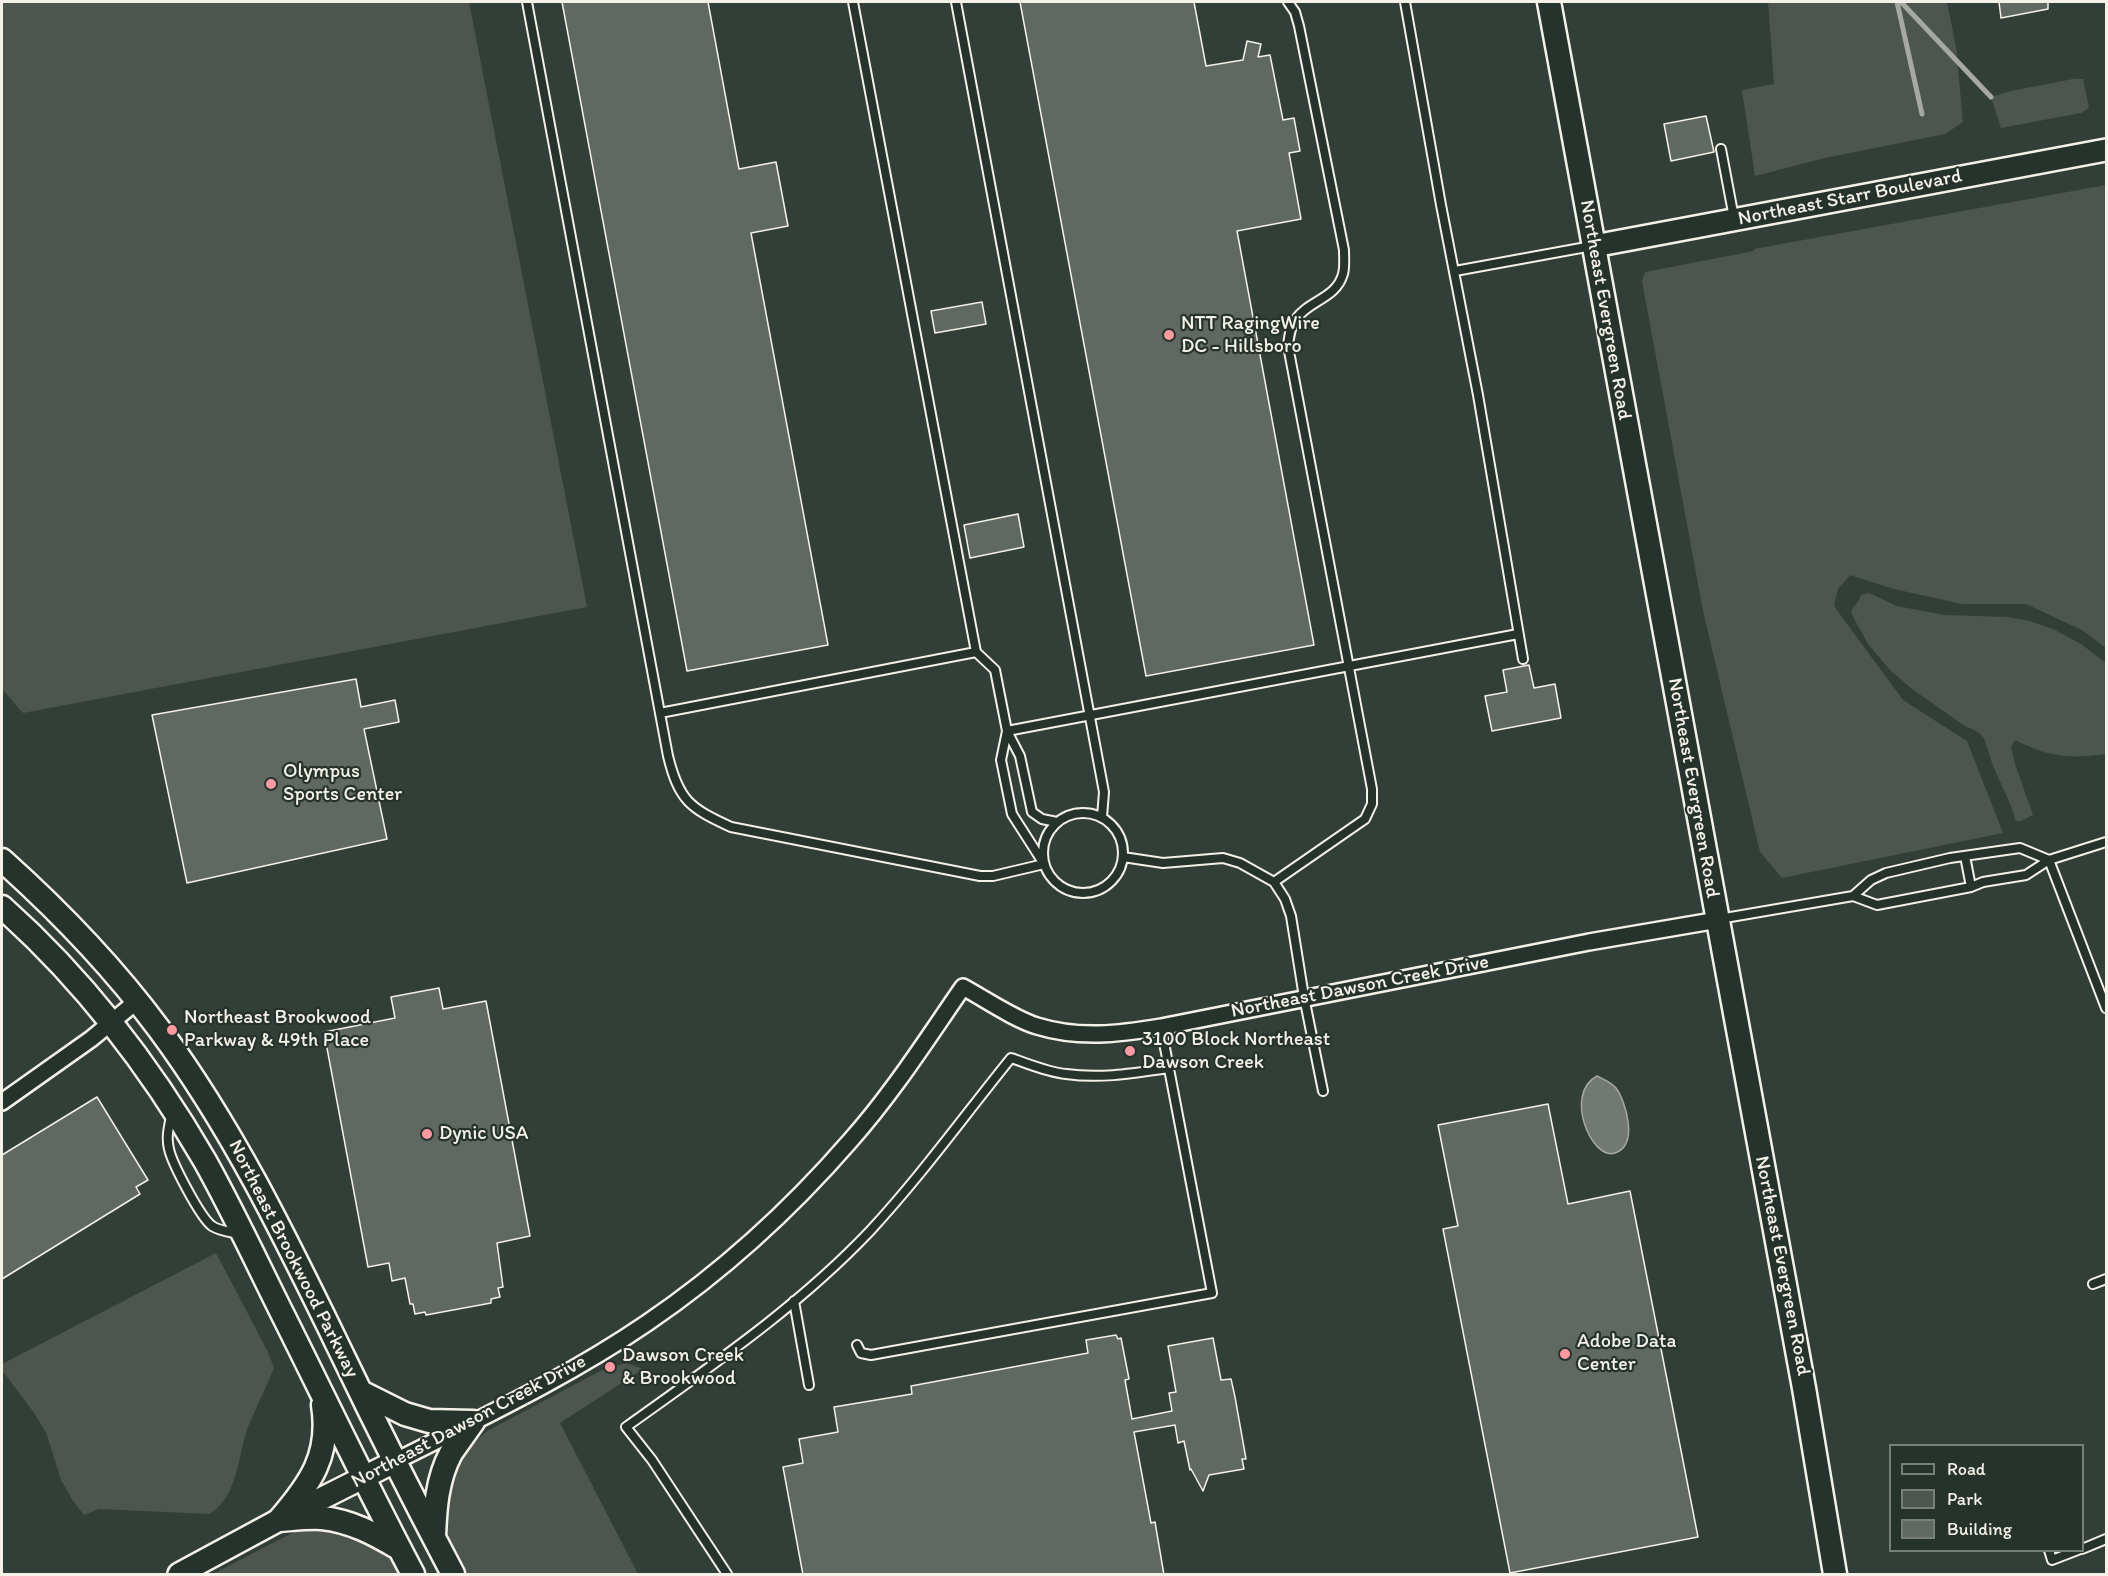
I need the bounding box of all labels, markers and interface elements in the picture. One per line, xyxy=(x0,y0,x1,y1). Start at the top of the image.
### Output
street label: Northeast Starr Boulevard xyxy=(1736,164,1964,232)
street label: Northeast Evergreen Road xyxy=(1574,198,1636,422)
place label: NTT RagingWire DC - Hillsboro xyxy=(1181,312,1320,359)
marker: NTT RagingWire DC - Hillsboro xyxy=(1162,328,1176,342)
street label: Northeast Evergreen Road xyxy=(1662,676,1724,900)
place label: Olympus Sports Center xyxy=(283,760,402,807)
marker: Olympus Sports Center xyxy=(264,777,278,791)
street label: Northeast Dawson Creek Drive xyxy=(1229,950,1491,1024)
place label: Northeast Brookwood Parkway & 49th Place xyxy=(184,1006,371,1053)
marker: Northeast Brookwood Parkway & 49th Place xyxy=(165,1023,179,1037)
place label: 3100 Block Northeast Dawson Creek xyxy=(1142,1028,1330,1075)
marker: 3100 Block Northeast Dawson Creek xyxy=(1123,1044,1137,1058)
place label: Dynic USA xyxy=(439,1122,528,1146)
marker: Dynic USA xyxy=(420,1127,434,1141)
street label: Northeast Brookwood Parkway xyxy=(222,1136,364,1382)
street label: Northeast Evergreen Road xyxy=(1749,1154,1815,1378)
place label: Adobe Data Center xyxy=(1577,1330,1676,1377)
place label: Dawson Creek & Brookwood xyxy=(622,1344,744,1391)
marker: Adobe Data Center xyxy=(1558,1347,1572,1361)
street label: Northeast Dawson Creek Drive xyxy=(348,1350,590,1494)
marker: Dawson Creek & Brookwood xyxy=(603,1360,617,1374)
legend xyxy=(1889,1444,2084,1552)
text: Road xyxy=(1947,1458,1986,1480)
text: Park xyxy=(1947,1488,1982,1510)
text: Building xyxy=(1947,1518,2012,1540)

